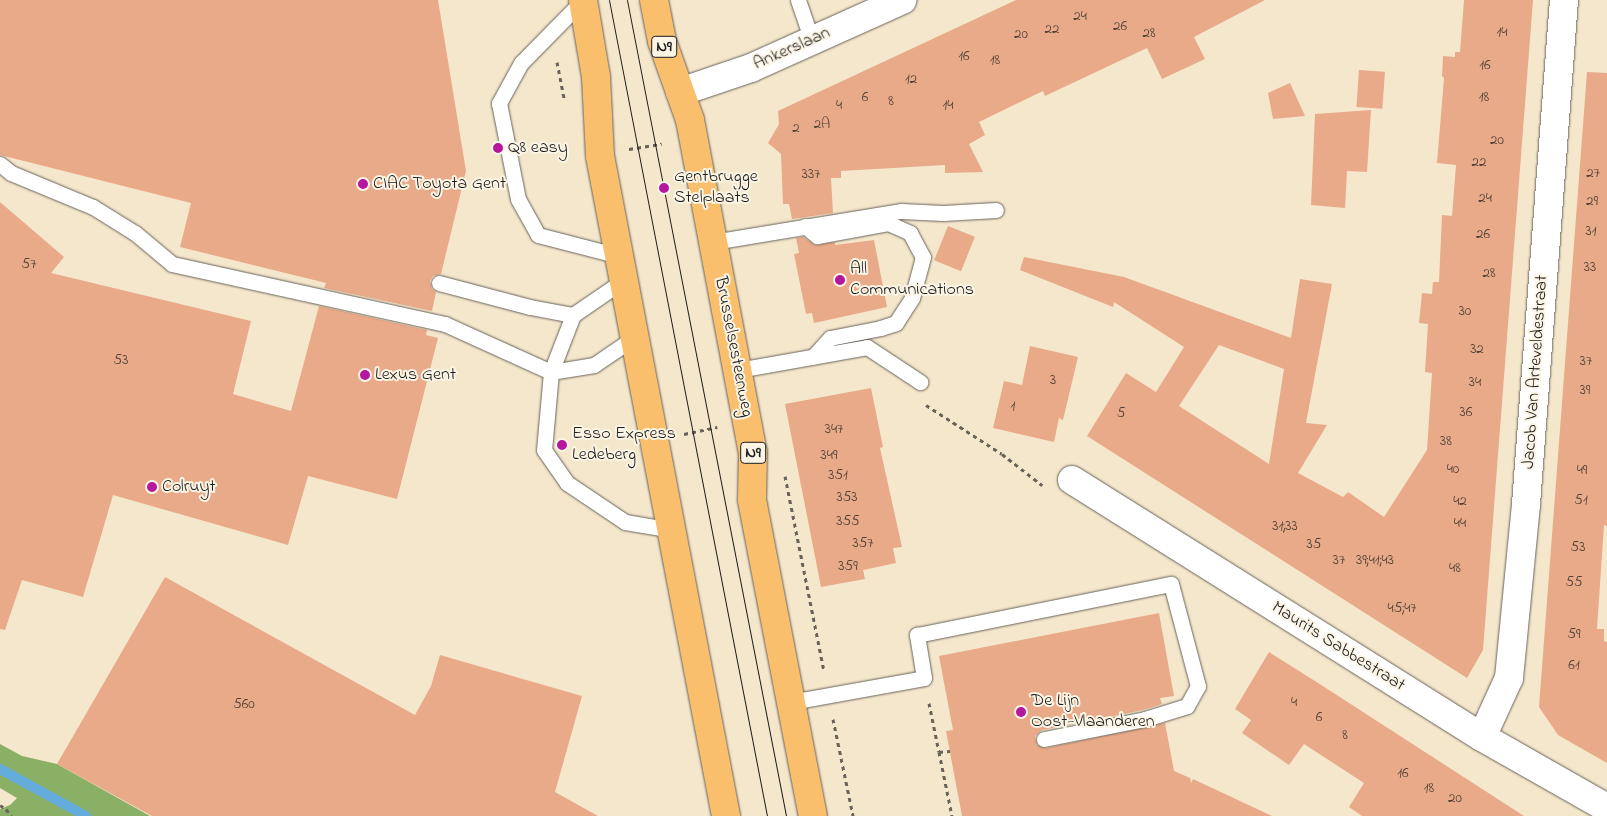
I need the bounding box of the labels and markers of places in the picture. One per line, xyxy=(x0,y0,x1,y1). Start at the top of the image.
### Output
place label: Q8 easy xyxy=(508,137,568,159)
marker: Q8 easy xyxy=(492,142,504,154)
place label: Gentbrugge Stelplaats xyxy=(674,167,758,210)
place label: CIAC Toyota Gent xyxy=(373,173,506,195)
marker: CIAC Toyota Gent xyxy=(357,178,369,190)
marker: Gentbrugge Stelplaats xyxy=(658,182,670,194)
place label: All Communications xyxy=(850,259,974,302)
marker: All Communications xyxy=(834,274,846,286)
place label: Lexus Gent xyxy=(375,364,456,386)
marker: Lexus Gent xyxy=(359,369,371,381)
place label: Esso Express Ledeberg xyxy=(572,424,676,466)
marker: Esso Express Ledeberg xyxy=(556,439,568,451)
place label: Colruyt xyxy=(162,476,216,498)
marker: Colruyt xyxy=(146,481,158,493)
place label: De Lijn Oost-Vlaanderen xyxy=(1031,691,1155,734)
marker: De Lijn Oost-Vlaanderen xyxy=(1015,706,1027,718)

